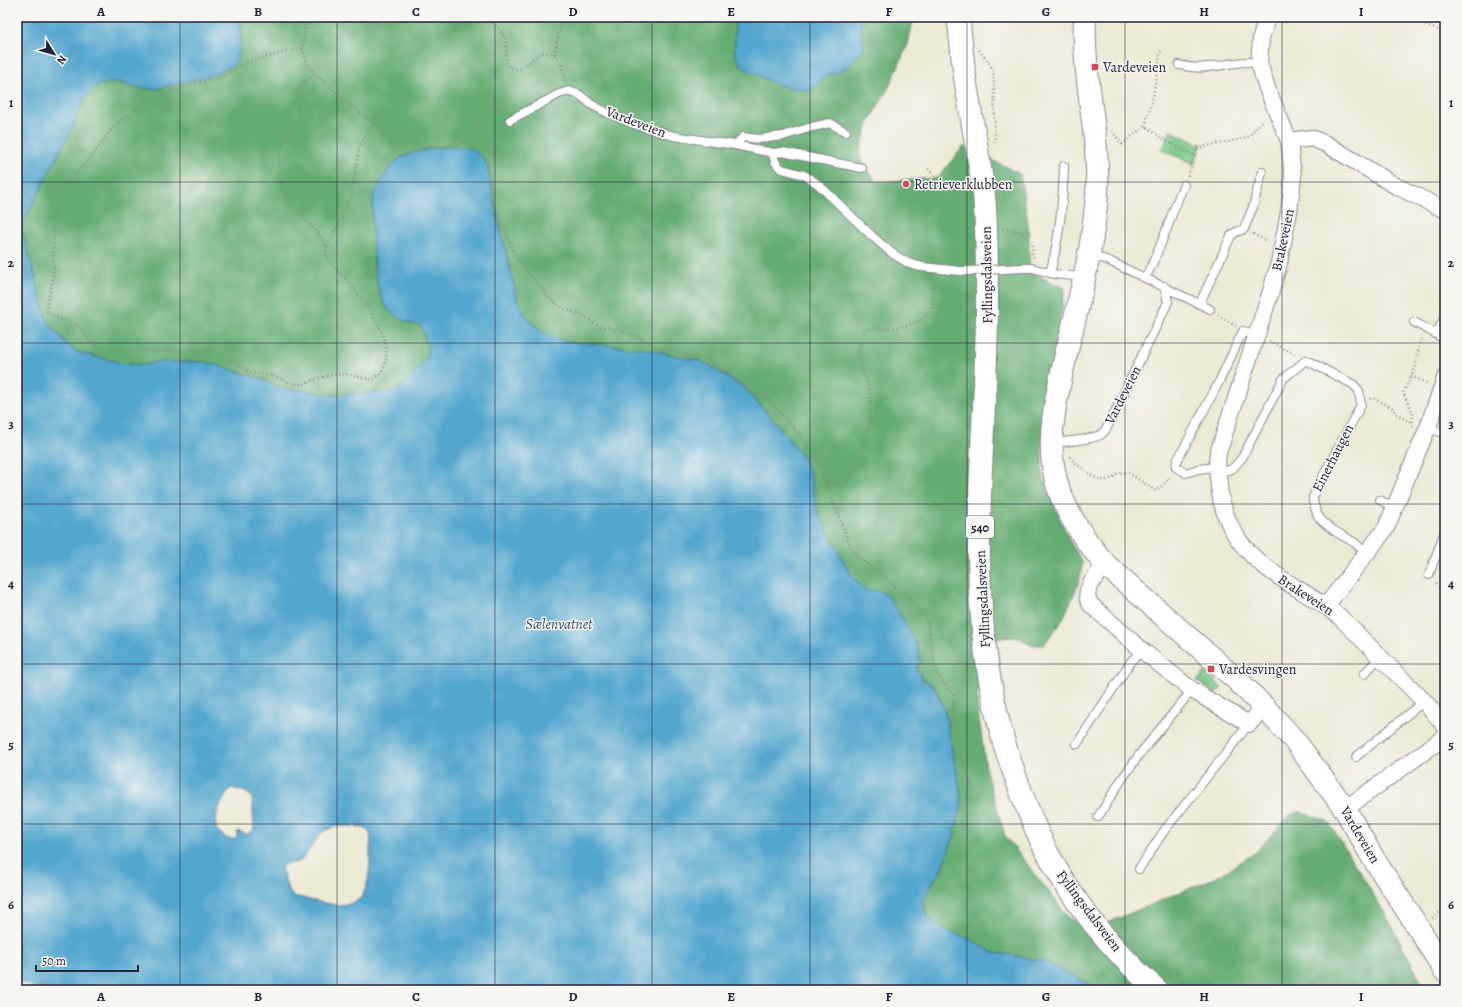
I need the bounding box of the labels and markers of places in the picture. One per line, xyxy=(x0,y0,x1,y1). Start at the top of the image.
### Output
place label: Vardeveien xyxy=(1102,58,1166,77)
marker: Vardeveien xyxy=(1090,62,1100,72)
place label: Retrieverklubben xyxy=(914,175,1013,194)
marker: Retrieverklubben xyxy=(901,179,911,189)
place label: Vardesvingen xyxy=(1218,660,1297,679)
marker: Vardesvingen xyxy=(1206,664,1216,674)

